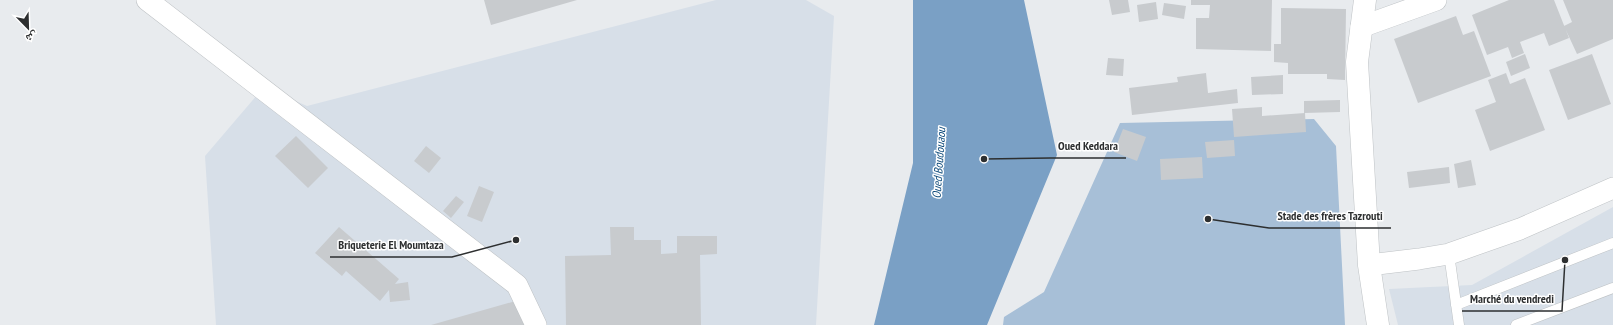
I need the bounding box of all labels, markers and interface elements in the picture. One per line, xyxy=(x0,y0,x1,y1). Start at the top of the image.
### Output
north arrow xyxy=(8,8,48,48)
text: ش xyxy=(23,28,40,46)
water label: Oued Boudouaou xyxy=(929,126,949,199)
callout: Oued Keddara xyxy=(1050,134,1126,158)
text: Oued Keddara xyxy=(1058,138,1118,153)
callout: Stade des frères Tazrouti xyxy=(1269,204,1391,228)
text: Stade des frères Tazrouti xyxy=(1277,208,1383,223)
callout: Briqueterie El Moumtaza xyxy=(330,233,452,257)
text: Briqueterie El Moumtaza xyxy=(338,237,444,252)
callout: Marché du vendredi xyxy=(1462,287,1562,311)
text: Marché du vendredi xyxy=(1470,291,1554,306)

